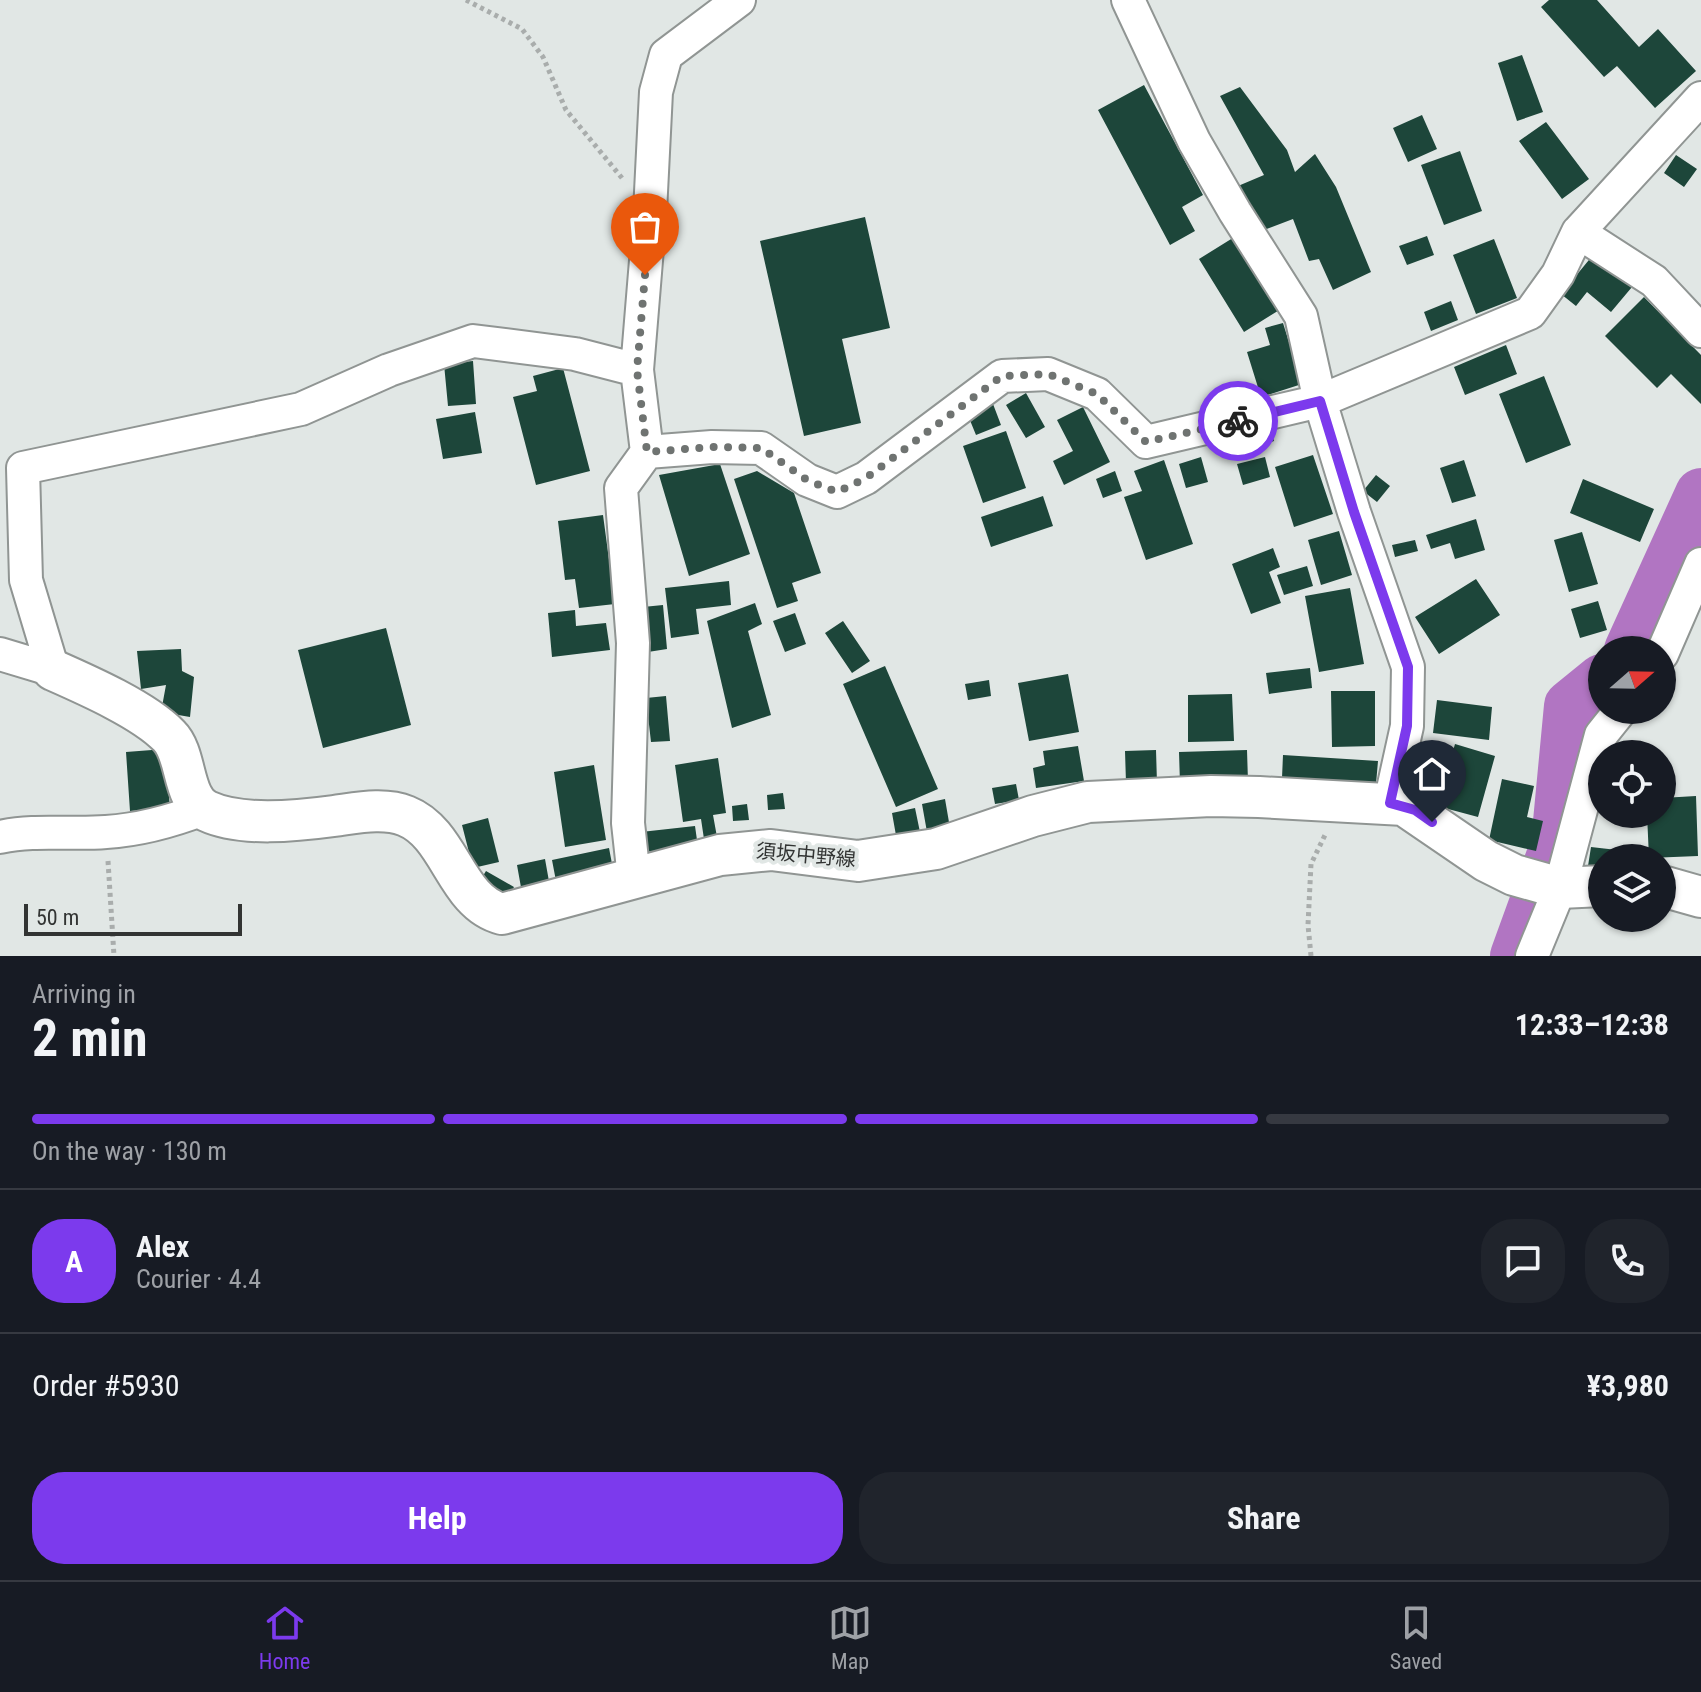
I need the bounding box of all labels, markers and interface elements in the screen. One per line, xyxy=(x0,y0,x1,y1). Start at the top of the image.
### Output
pin xyxy=(611,193,679,275)
icon: bag xyxy=(623,205,667,249)
courier xyxy=(1198,381,1278,461)
icon: bike xyxy=(1216,399,1260,443)
north arrow xyxy=(1588,636,1676,724)
map controls xyxy=(1588,636,1676,932)
pin xyxy=(1398,740,1466,822)
button: locate xyxy=(1588,740,1676,828)
icon: home xyxy=(1410,752,1454,796)
street label: 須坂中野線 xyxy=(755,839,857,871)
button: layers xyxy=(1588,844,1676,932)
scale bar xyxy=(24,900,242,936)
text: 50 m xyxy=(36,905,79,930)
text: Arriving in xyxy=(32,979,136,1009)
text: 12:33–12:38 xyxy=(1515,1007,1669,1042)
text: 2 min xyxy=(32,1008,148,1069)
text: On the way · 130 m xyxy=(32,1136,227,1166)
button: chat xyxy=(1481,1219,1565,1303)
button: phone xyxy=(1585,1219,1669,1303)
text: Alex xyxy=(136,1229,189,1264)
text: A xyxy=(65,1244,83,1279)
text: Courier · 4.4 xyxy=(136,1264,261,1294)
text: Order #5930 xyxy=(32,1368,180,1403)
text: ¥3,980 xyxy=(1587,1368,1669,1403)
button: Help xyxy=(32,1472,843,1564)
button: Share xyxy=(859,1472,1669,1564)
tab: Home xyxy=(259,1601,310,1674)
tab: Map xyxy=(828,1601,872,1674)
tab: Saved xyxy=(1390,1601,1442,1674)

